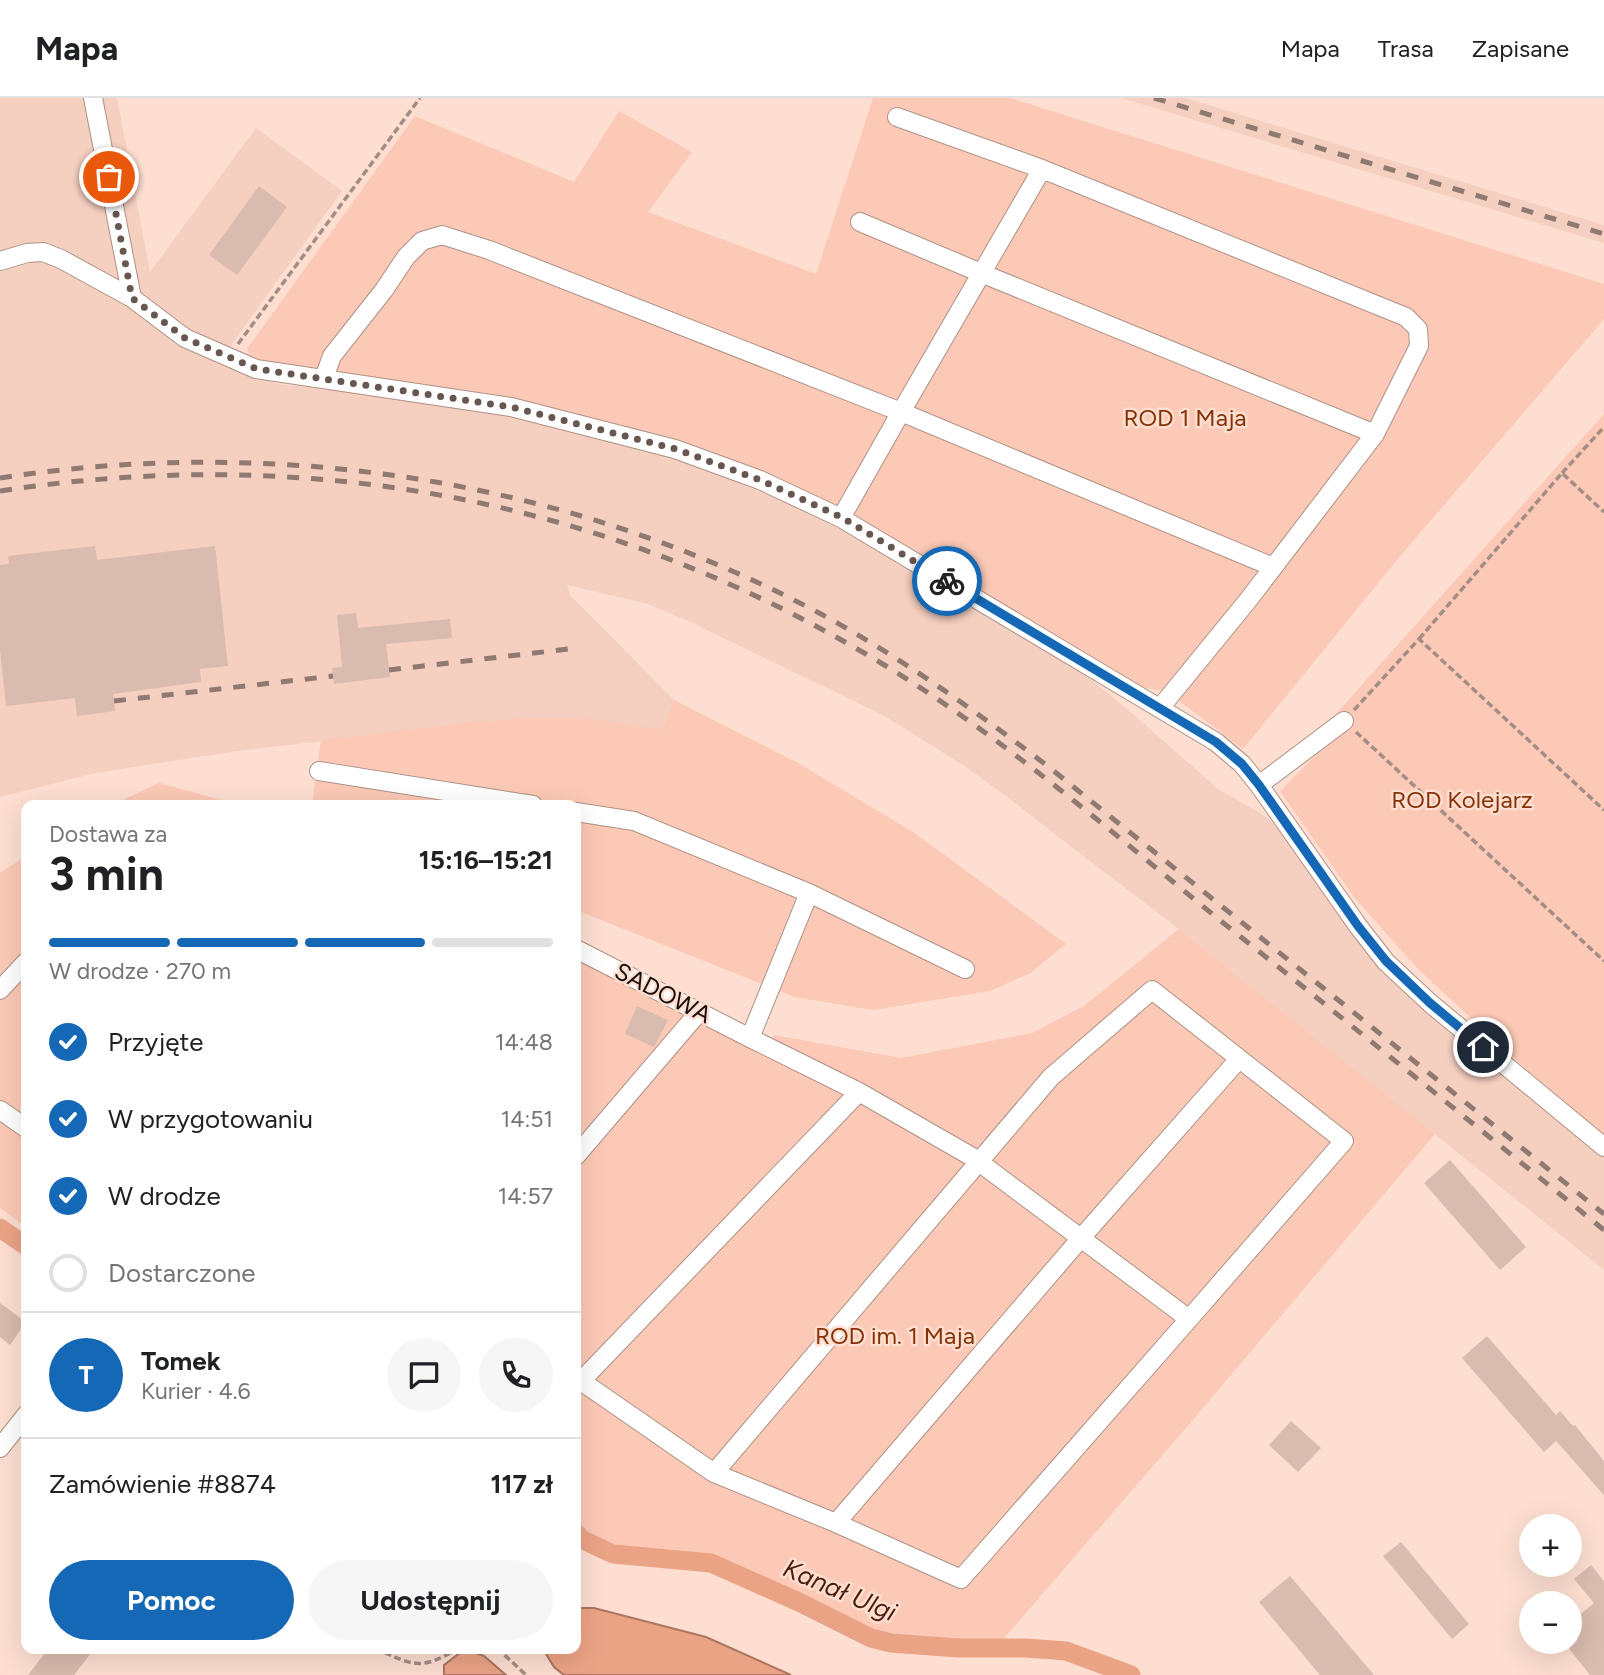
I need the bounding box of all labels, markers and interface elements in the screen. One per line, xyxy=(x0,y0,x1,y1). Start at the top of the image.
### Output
text: Mapa xyxy=(35,29,118,68)
text: Mapa xyxy=(1281,34,1340,63)
text: Trasa xyxy=(1378,34,1434,63)
text: Zapisane xyxy=(1472,34,1569,63)
pin xyxy=(79,147,139,207)
icon: bag xyxy=(90,158,128,196)
park label: ROD 1 Maja xyxy=(1123,403,1247,432)
courier xyxy=(912,546,982,616)
icon: bike xyxy=(928,562,966,600)
park label: ROD Kolejarz xyxy=(1391,785,1533,814)
text: Dostawa za xyxy=(49,820,167,848)
text: 15:16–15:21 xyxy=(419,844,553,876)
text: 3 min xyxy=(49,846,164,902)
street label: SADOWA xyxy=(610,956,717,1030)
text: W drodze · 270 m xyxy=(49,957,231,985)
pin xyxy=(1453,1017,1513,1077)
icon: check xyxy=(49,1023,87,1061)
text: Przyjęte xyxy=(108,1026,203,1058)
text: 14:48 xyxy=(495,1028,553,1056)
icon: home xyxy=(1464,1028,1502,1066)
icon: check xyxy=(49,1100,87,1138)
text: W przygotowaniu xyxy=(108,1103,313,1135)
text: 14:51 xyxy=(501,1105,553,1133)
icon: check xyxy=(49,1177,87,1215)
text: W drodze xyxy=(108,1180,221,1212)
text: 14:57 xyxy=(498,1182,553,1210)
text: Dostarczone xyxy=(108,1257,256,1289)
park label: ROD im. 1 Maja xyxy=(815,1321,975,1350)
button: chat xyxy=(387,1338,461,1412)
button: phone xyxy=(479,1338,553,1412)
text: Tomek xyxy=(141,1345,221,1377)
text: T xyxy=(78,1359,94,1391)
text: Kurier · 4.6 xyxy=(141,1377,251,1405)
text: Zamówienie #8874 xyxy=(49,1468,276,1500)
text: 117 zł xyxy=(491,1468,553,1500)
map controls xyxy=(1519,1514,1582,1654)
button: + xyxy=(1519,1514,1582,1577)
water label: Kanał Ulgi xyxy=(779,1552,902,1629)
button: Pomoc xyxy=(49,1560,294,1640)
button: Udostępnij xyxy=(308,1560,553,1640)
button: − xyxy=(1519,1591,1582,1654)

